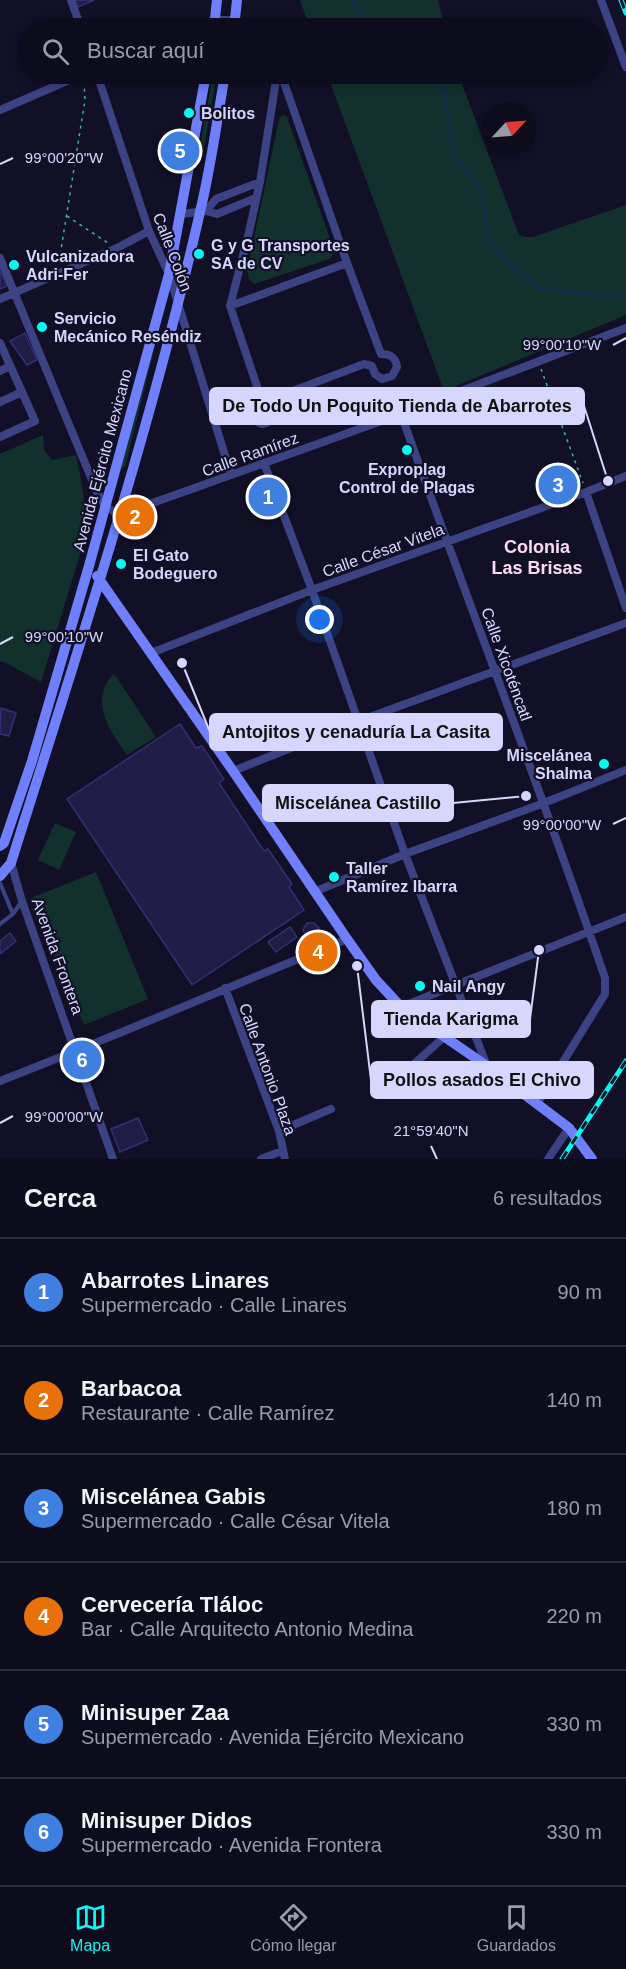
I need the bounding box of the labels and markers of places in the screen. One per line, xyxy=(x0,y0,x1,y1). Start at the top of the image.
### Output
place label: Bolitos xyxy=(201,105,255,122)
marker: Bolitos xyxy=(182,106,196,120)
pin: 5 xyxy=(160,128,200,174)
place label: G y G Transportes SA de CV xyxy=(211,237,350,272)
marker: G y G Transportes SA de CV xyxy=(192,247,206,261)
place label: Vulcanizadora Adri-Fer xyxy=(26,248,134,283)
marker: Vulcanizadora Adri-Fer xyxy=(7,258,21,272)
place label: Servicio Mecánico Reséndiz xyxy=(54,310,202,345)
marker: Servicio Mecánico Reséndiz xyxy=(35,320,49,334)
callout: De Todo Un Poquito Tienda de Abarrotes xyxy=(210,388,584,424)
marker: Exproplag Control de Plagas xyxy=(400,443,414,457)
place label: Exproplag Control de Plagas xyxy=(339,461,475,496)
pin: 3 xyxy=(538,462,578,508)
pin: 1 xyxy=(248,474,288,520)
pin: 2 xyxy=(116,494,154,540)
place label: El Gato Bodeguero xyxy=(133,547,218,582)
marker: El Gato Bodeguero xyxy=(114,557,128,571)
callout: Antojitos y cenaduría La Casita xyxy=(210,714,502,750)
place label: Miscelánea Shalma xyxy=(507,747,592,782)
marker: Miscelánea Shalma xyxy=(597,757,611,771)
callout: Miscelánea Castillo xyxy=(263,785,453,821)
place label: Taller Ramírez Ibarra xyxy=(346,860,457,895)
marker: Taller Ramírez Ibarra xyxy=(327,870,341,884)
pin: 4 xyxy=(298,930,338,974)
place label: Nail Angy xyxy=(432,978,505,995)
marker: Nail Angy xyxy=(413,979,427,993)
callout: Tienda Karigma xyxy=(372,1001,530,1037)
pin: 6 xyxy=(62,1038,101,1082)
callout: Pollos asados El Chivo xyxy=(371,1062,593,1098)

